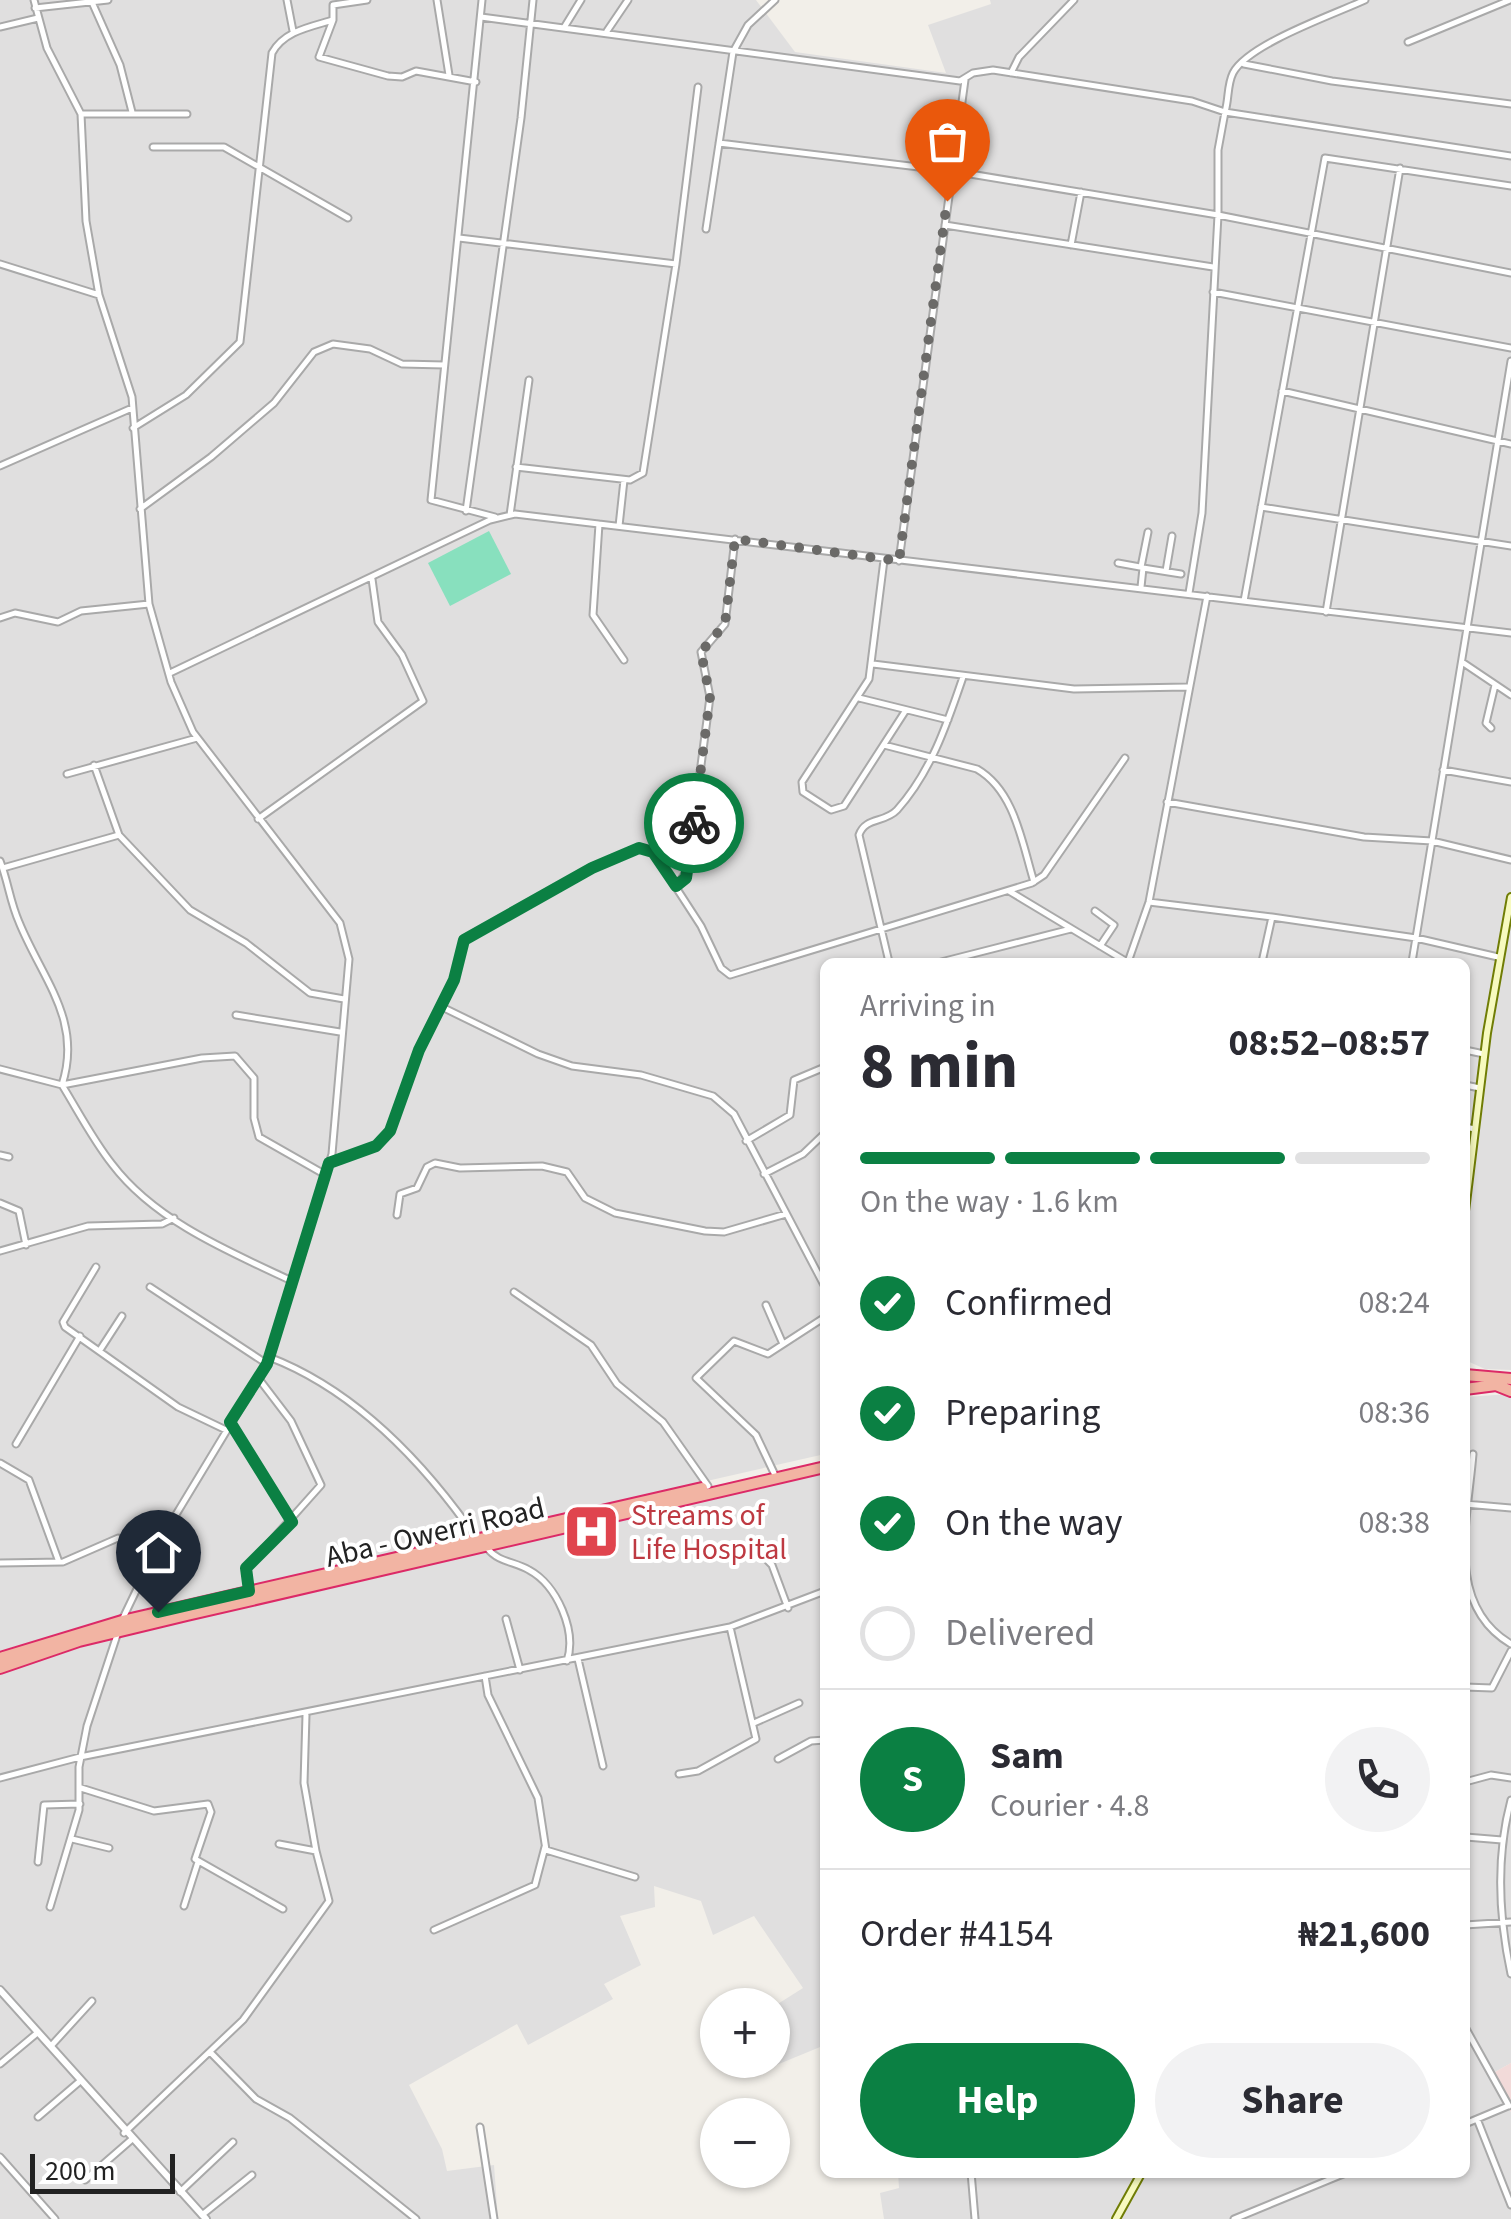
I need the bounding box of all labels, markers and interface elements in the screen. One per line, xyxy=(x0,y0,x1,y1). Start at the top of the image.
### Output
pin xyxy=(905,99,990,202)
icon: bag xyxy=(920,114,975,169)
courier xyxy=(644,773,744,873)
icon: bike xyxy=(667,796,722,851)
text: Arriving in xyxy=(860,983,996,1029)
text: 08:52–08:57 xyxy=(1228,1016,1430,1070)
text: 8 min xyxy=(860,1020,1018,1113)
text: On the way · 1.6 km xyxy=(860,1179,1119,1225)
icon: check xyxy=(860,1276,915,1331)
text: Confirmed xyxy=(945,1276,1113,1330)
text: 08:24 xyxy=(1358,1280,1430,1326)
icon: check xyxy=(860,1386,915,1441)
text: Preparing xyxy=(945,1386,1100,1440)
text: 08:36 xyxy=(1358,1390,1430,1436)
street label: Aba - Owerri Road xyxy=(321,1486,549,1579)
place label: Streams of Life Hospital xyxy=(631,1494,787,1571)
icon: check xyxy=(860,1496,915,1551)
text: On the way xyxy=(945,1496,1122,1550)
text: 08:38 xyxy=(1358,1500,1430,1546)
hospital icon: Streams of Life Hospital xyxy=(562,1502,622,1562)
pin xyxy=(116,1510,201,1613)
icon: home xyxy=(131,1525,186,1580)
text: Delivered xyxy=(945,1606,1095,1660)
button: phone xyxy=(1325,1727,1430,1832)
text: Sam xyxy=(990,1729,1064,1783)
text: S xyxy=(902,1752,923,1806)
text: Courier · 4.8 xyxy=(990,1783,1150,1829)
text: Order #4154 xyxy=(860,1907,1053,1961)
text: ₦21,600 xyxy=(1298,1907,1430,1961)
map controls xyxy=(700,1988,790,2188)
button: + xyxy=(700,1988,790,2078)
button: Help xyxy=(860,2043,1135,2158)
button: Share xyxy=(1155,2043,1430,2158)
button: − xyxy=(700,2098,790,2188)
scale bar xyxy=(30,2149,175,2194)
text: 200 m xyxy=(45,2151,116,2191)

